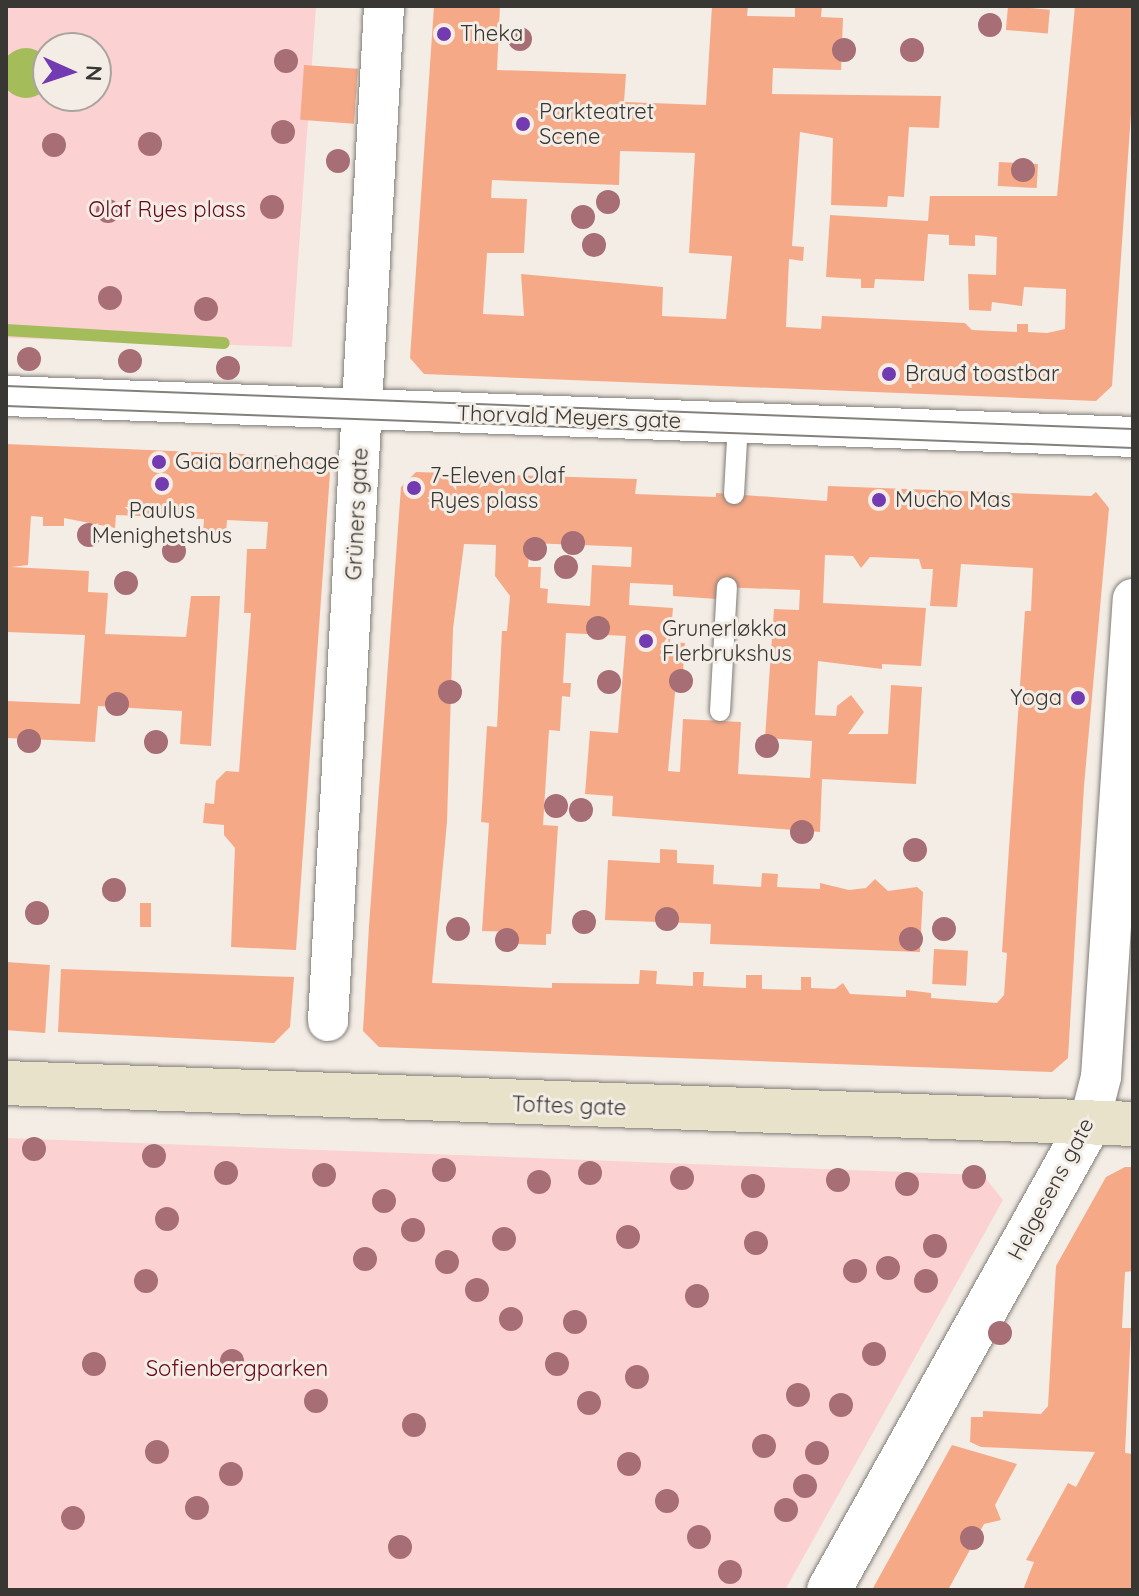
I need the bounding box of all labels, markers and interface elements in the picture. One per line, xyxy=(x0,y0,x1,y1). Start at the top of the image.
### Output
place label: Theka xyxy=(460,21,523,47)
marker: Theka xyxy=(435,25,453,43)
north arrow xyxy=(32,32,112,112)
text: N xyxy=(80,64,108,82)
place label: Parkteatret Scene xyxy=(539,98,654,150)
marker: Parkteatret Scene xyxy=(514,115,532,133)
park label: Olaf Ryes plass xyxy=(88,197,246,223)
place label: Brauđ toastbar xyxy=(905,361,1059,387)
marker: Brauđ toastbar xyxy=(880,365,898,383)
street label: Thorvald Meyers gate xyxy=(456,400,682,434)
street label: Grüners gate xyxy=(340,447,374,581)
place label: Gaia barnehage xyxy=(175,449,340,475)
marker: Gaia barnehage xyxy=(150,453,168,471)
place label: 7-Eleven Olaf Ryes plass xyxy=(430,462,565,514)
marker: Paulus Menighetshus xyxy=(153,475,171,493)
marker: 7-Eleven Olaf Ryes plass xyxy=(405,479,423,497)
place label: Mucho Mas xyxy=(895,487,1011,513)
marker: Mucho Mas xyxy=(870,491,888,509)
place label: Paulus Menighetshus xyxy=(92,497,232,548)
place label: Grunerløkka Flerbrukshus xyxy=(662,615,792,666)
marker: Grunerløkka Flerbrukshus xyxy=(637,632,655,650)
place label: Yoga xyxy=(1010,685,1062,711)
marker: Yoga xyxy=(1069,689,1087,707)
street label: Toftes gate xyxy=(511,1091,627,1121)
street label: Helgesens gate xyxy=(1002,1113,1100,1265)
park label: Sofienbergparken xyxy=(146,1356,328,1382)

